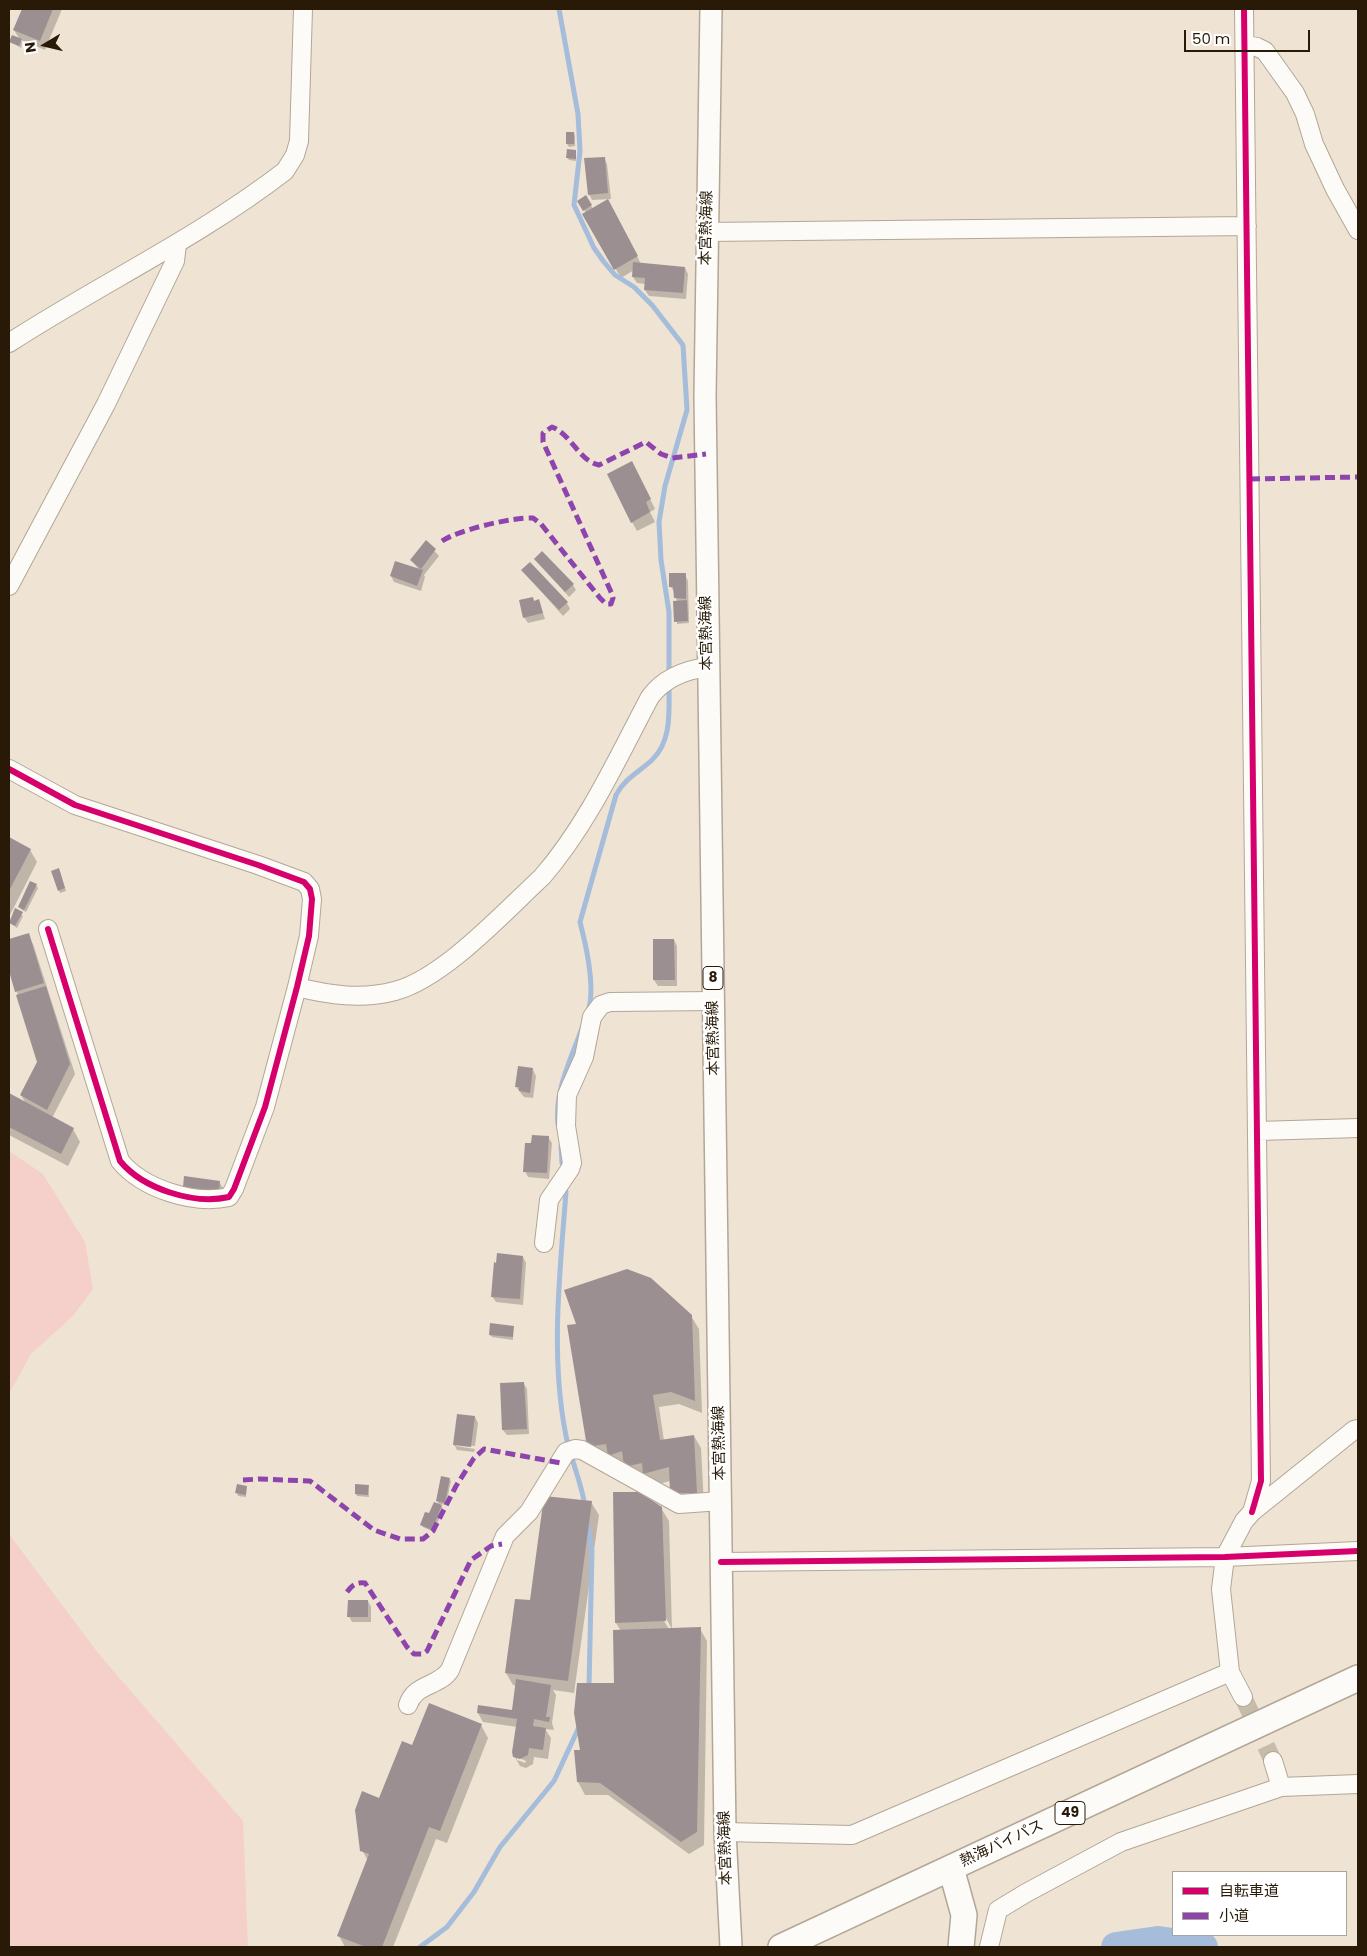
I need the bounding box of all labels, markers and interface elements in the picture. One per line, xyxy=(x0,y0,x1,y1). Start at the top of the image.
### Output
north arrow xyxy=(20,20,70,70)
scale bar xyxy=(1187,20,1313,52)
text: 50 m xyxy=(1192,28,1230,49)
text: N xyxy=(19,41,41,54)
street label: 本宮熱海線 xyxy=(697,190,717,266)
street label: 本宮熱海線 xyxy=(697,595,717,671)
road number: 8 xyxy=(703,966,723,990)
street label: 本宮熱海線 xyxy=(704,1000,724,1076)
street label: 本宮熱海線 xyxy=(710,1405,730,1481)
road number: 49 xyxy=(1055,1802,1085,1825)
street label: 本宮熱海線 xyxy=(716,1810,736,1886)
street label: 熱海バイパス xyxy=(957,1817,1047,1871)
legend xyxy=(1172,1871,1347,1936)
text: 自転車道 xyxy=(1219,1880,1279,1901)
text: 小道 xyxy=(1219,1905,1249,1926)

